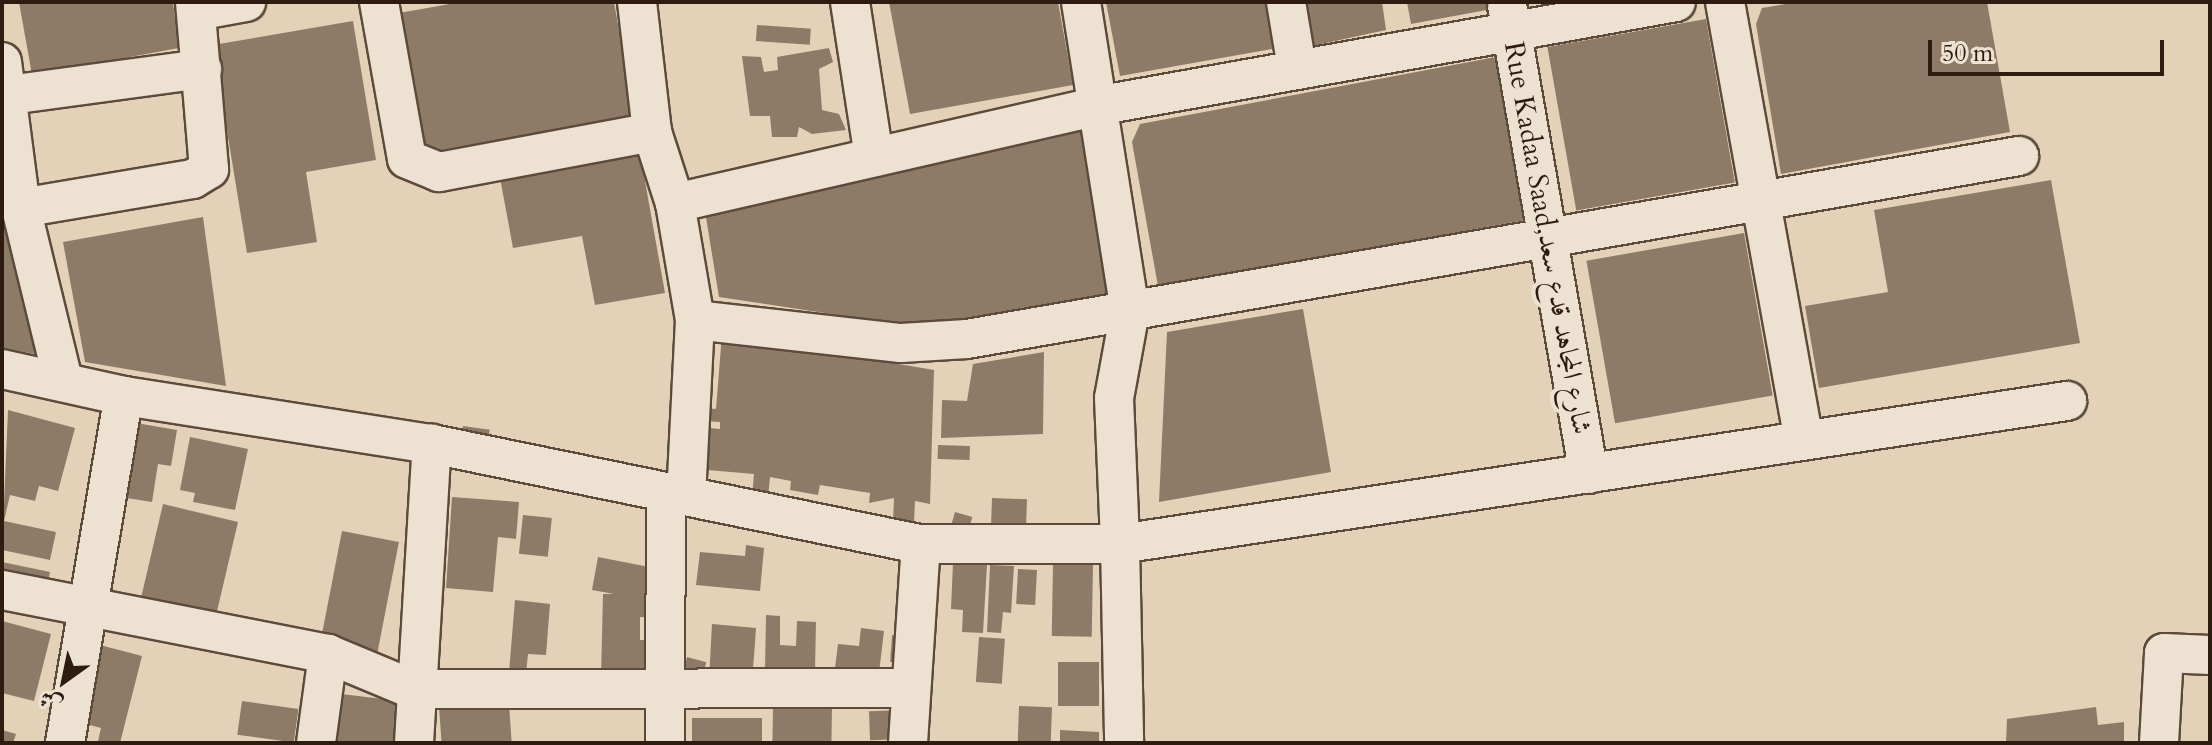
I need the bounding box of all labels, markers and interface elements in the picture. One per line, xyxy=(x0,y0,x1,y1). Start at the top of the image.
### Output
scale bar xyxy=(1932,24,2168,74)
text: 50 m xyxy=(1942,37,1993,70)
street label: Rue Kadaa Saad,شارع المجاهد قدع سعد xyxy=(1497,39,1599,437)
north arrow xyxy=(24,641,104,721)
text: ش xyxy=(34,683,68,720)

